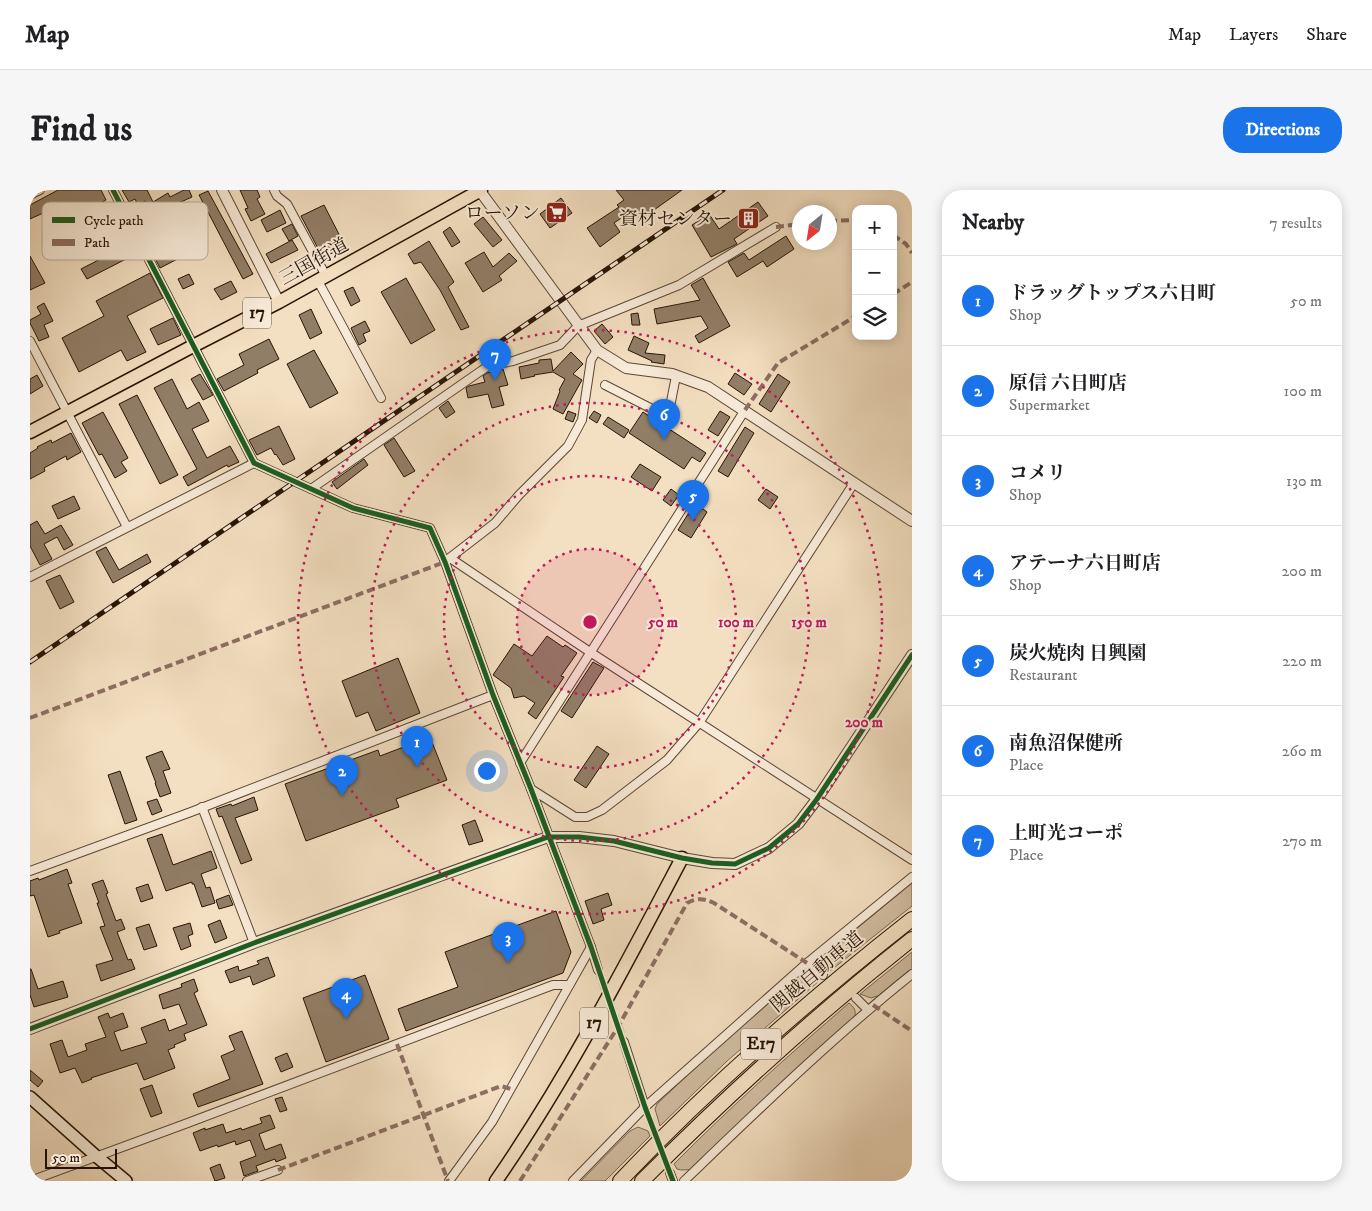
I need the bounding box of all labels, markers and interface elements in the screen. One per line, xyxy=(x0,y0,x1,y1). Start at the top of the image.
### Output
text: Map xyxy=(25,20,69,50)
text: Map xyxy=(1168,24,1201,46)
text: Layers xyxy=(1229,24,1278,46)
text: Share xyxy=(1306,24,1347,46)
button: Directions xyxy=(1223,107,1342,153)
text: Find us xyxy=(30,108,132,152)
supermarket icon: ローソン xyxy=(544,201,568,225)
legend xyxy=(42,202,208,260)
place label: ローソン xyxy=(465,202,540,225)
north arrow xyxy=(792,205,837,250)
map controls xyxy=(852,205,897,340)
button: + xyxy=(852,205,897,250)
building icon: 資材センター xyxy=(736,207,760,231)
place label: 資材センター xyxy=(619,208,732,231)
text: Nearby xyxy=(962,210,1024,236)
text: Cycle path xyxy=(84,212,144,230)
text: 7 results xyxy=(1269,213,1322,233)
text: Path xyxy=(84,234,111,252)
street label: 三国街道 xyxy=(275,234,353,290)
button: − xyxy=(852,250,897,295)
text: ドラッグトップス六日町 xyxy=(1009,282,1216,305)
text: 1 xyxy=(975,291,981,311)
text: 50 m xyxy=(1290,291,1322,311)
button: layers xyxy=(852,295,897,340)
road number: 17 xyxy=(243,298,271,328)
text: Shop xyxy=(1009,305,1042,325)
pin: 7 xyxy=(479,339,511,380)
text: 原信 六日町店 xyxy=(1009,372,1127,395)
text: 2 xyxy=(974,381,982,401)
text: 100 m xyxy=(1284,381,1322,401)
text: Supermarket xyxy=(1009,395,1090,415)
pin: 6 xyxy=(648,399,680,440)
text: コメリ xyxy=(1009,462,1066,485)
text: 3 xyxy=(975,471,981,491)
text: 130 m xyxy=(1286,471,1322,491)
pin: 5 xyxy=(677,480,709,521)
text: Shop xyxy=(1009,485,1042,505)
text: アテーナ六日町店 xyxy=(1009,552,1161,575)
text: 4 xyxy=(973,561,983,581)
text: 200 m xyxy=(1281,561,1322,581)
text: Shop xyxy=(1009,575,1042,595)
centre of rings xyxy=(581,613,599,631)
text: 50 m xyxy=(647,613,679,632)
text: 100 m xyxy=(718,613,755,632)
text: 150 m xyxy=(791,613,827,632)
text: 炭火焼肉 日興園 xyxy=(1009,642,1146,665)
text: 5 xyxy=(974,651,982,671)
text: 220 m xyxy=(1282,651,1322,671)
text: Restaurant xyxy=(1009,665,1077,685)
text: 200 m xyxy=(845,713,884,732)
pin: 1 xyxy=(401,726,433,767)
text: 南魚沼保健所 xyxy=(1009,732,1123,755)
text: 6 xyxy=(974,741,982,761)
text: 260 m xyxy=(1282,741,1322,761)
pin: 2 xyxy=(326,755,358,796)
text: Place xyxy=(1009,755,1043,775)
your location xyxy=(474,758,500,784)
text: 上町光コーポ xyxy=(1009,822,1123,845)
text: 7 xyxy=(974,831,982,851)
text: 270 m xyxy=(1282,831,1322,851)
text: Place xyxy=(1009,845,1043,865)
pin: 3 xyxy=(492,922,524,963)
street label: 関越自動車道 xyxy=(766,927,868,1017)
pin: 4 xyxy=(330,978,362,1019)
road number: 17 xyxy=(580,1008,608,1038)
road number: E17 xyxy=(741,1029,781,1060)
scale bar xyxy=(45,1146,118,1169)
text: 50 m xyxy=(52,1149,80,1167)

